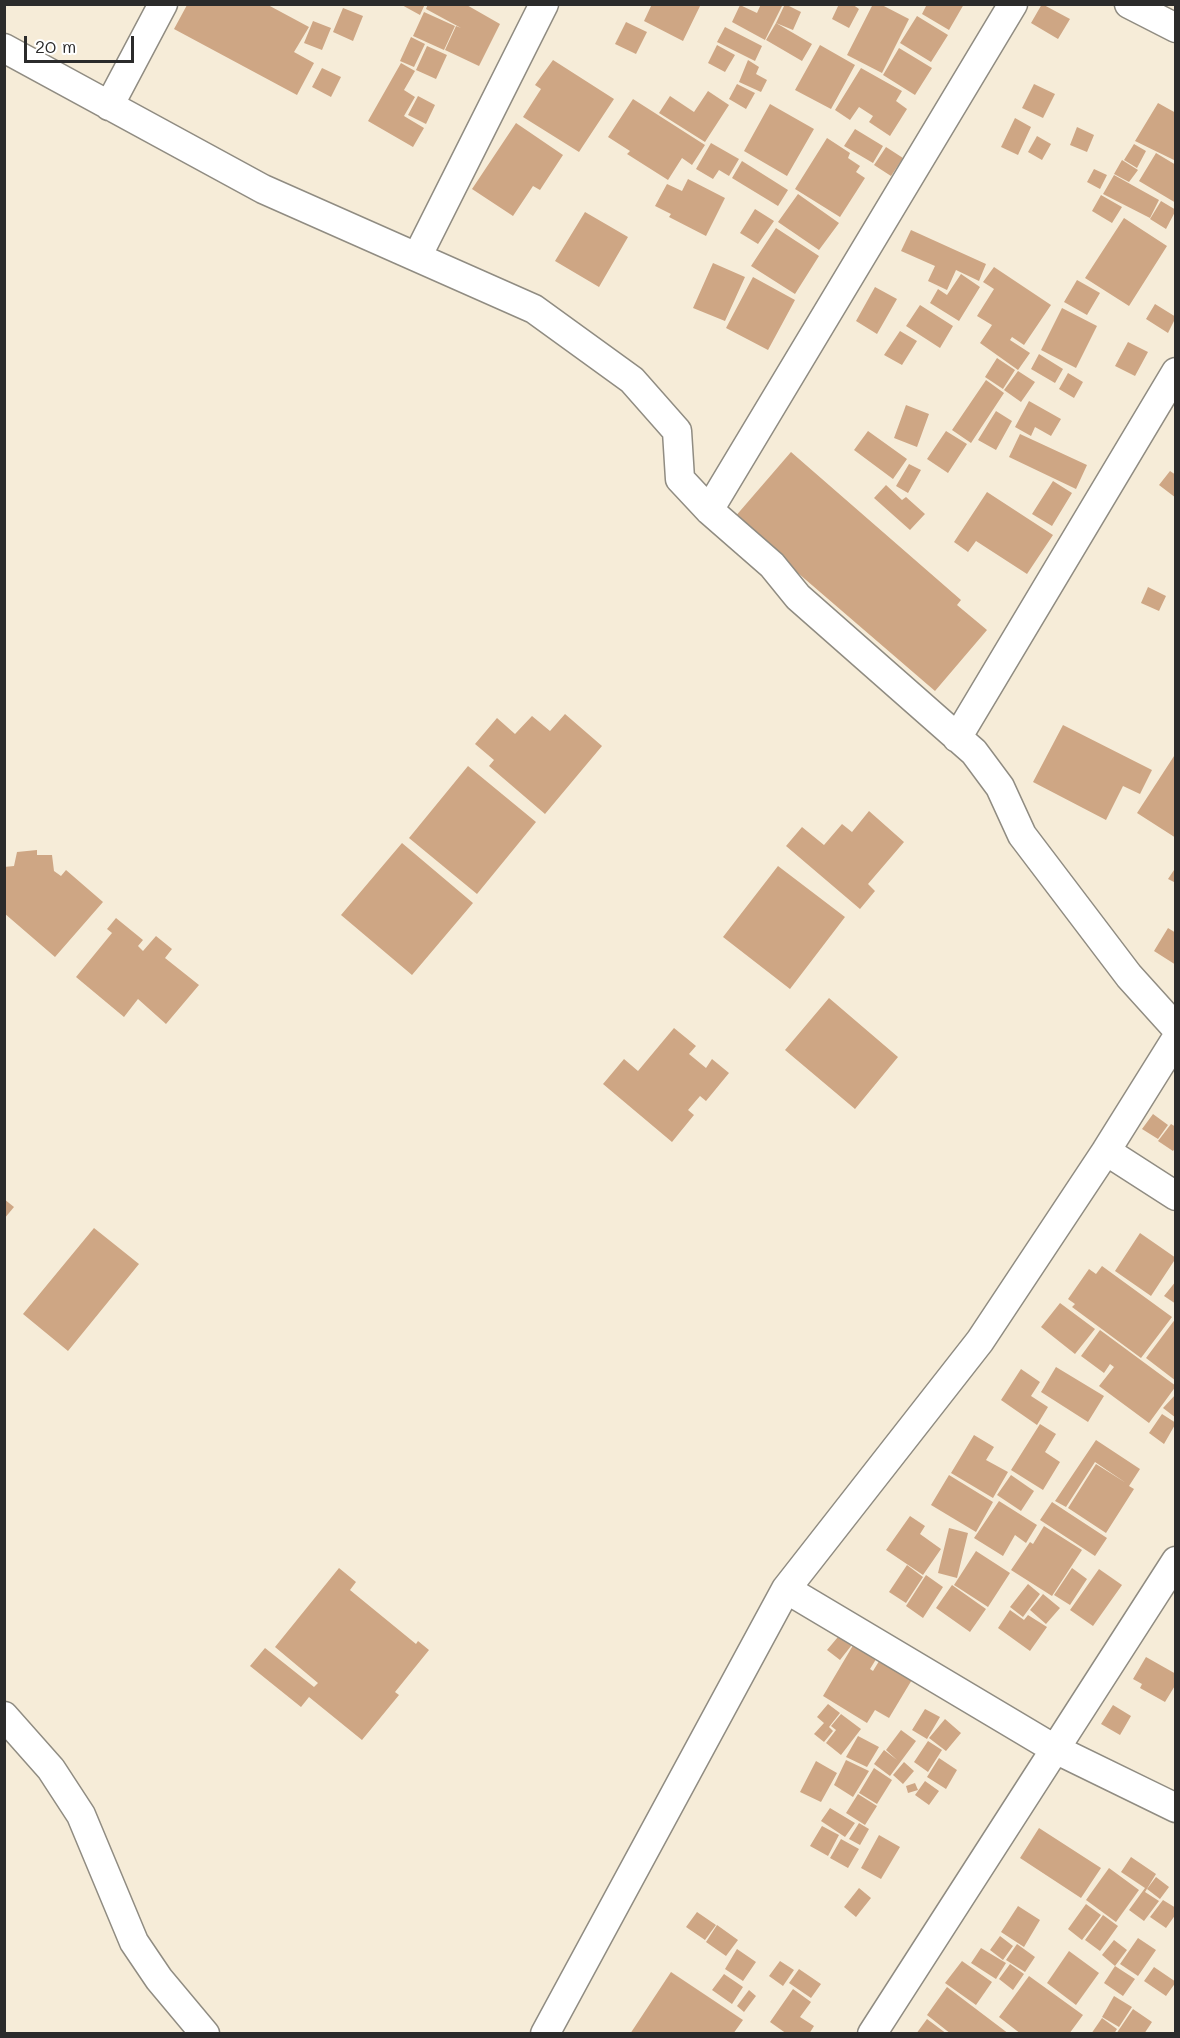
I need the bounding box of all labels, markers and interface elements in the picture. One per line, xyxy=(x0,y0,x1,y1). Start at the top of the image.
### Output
scale bar xyxy=(27,24,136,62)
text: 20 m xyxy=(35,34,76,58)

